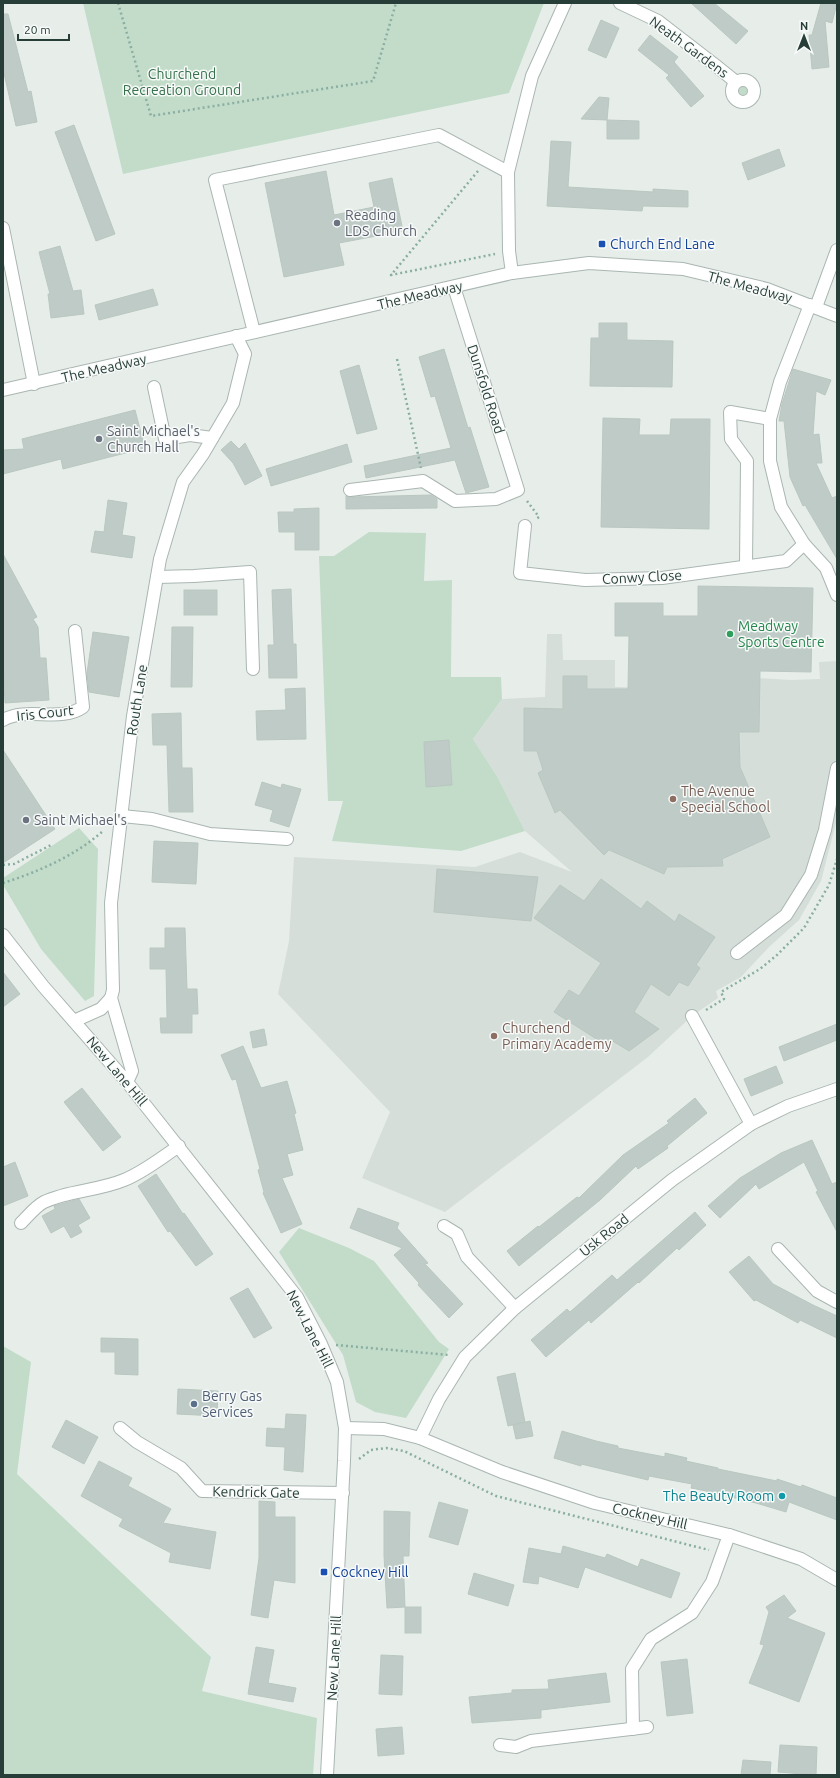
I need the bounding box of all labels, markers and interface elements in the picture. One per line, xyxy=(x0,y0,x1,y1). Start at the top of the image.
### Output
street label: Neath Gardens xyxy=(647,13,731,81)
scale bar xyxy=(18,16,69,42)
north arrow xyxy=(784,16,824,56)
text: N xyxy=(800,20,808,32)
text: 20 m xyxy=(24,23,51,36)
park label: Churchend Recreation Ground xyxy=(123,66,241,98)
place label: Reading LDS Church xyxy=(345,207,417,239)
marker: Reading LDS Church xyxy=(332,218,342,228)
place label: Church End Lane xyxy=(610,236,715,252)
marker: Church End Lane xyxy=(597,239,607,249)
street label: The Meadway xyxy=(706,268,794,306)
street label: The Meadway xyxy=(376,277,464,313)
street label: Dunsfold Road xyxy=(464,342,508,436)
street label: The Meadway xyxy=(60,350,148,386)
place label: Saint Michael's Church Hall xyxy=(107,423,200,455)
marker: Saint Michael's Church Hall xyxy=(94,434,104,444)
street label: Conwy Close xyxy=(602,567,682,587)
place label: Meadway Sports Centre xyxy=(738,618,825,650)
marker: Meadway Sports Centre xyxy=(725,629,735,639)
street label: Routh Lane xyxy=(123,663,151,737)
street label: Iris Court xyxy=(16,702,75,724)
place label: The Avenue Special School xyxy=(681,783,770,815)
marker: The Avenue Special School xyxy=(668,794,678,804)
place label: Saint Michael's xyxy=(34,812,127,828)
marker: Saint Michael's xyxy=(21,815,31,825)
place label: Churchend Primary Academy xyxy=(502,1020,612,1052)
marker: Churchend Primary Academy xyxy=(489,1031,499,1041)
street label: New Lane Hill xyxy=(83,1033,151,1109)
street label: Usk Road xyxy=(576,1210,632,1260)
street label: New Lane Hill xyxy=(283,1287,337,1371)
place label: Berry Gas Services xyxy=(202,1388,262,1420)
marker: Berry Gas Services xyxy=(189,1399,199,1409)
street label: Kendrick Gate xyxy=(212,1483,300,1501)
place label: The Beauty Room xyxy=(663,1488,774,1504)
marker: The Beauty Room xyxy=(777,1491,787,1501)
street label: Cockney Hill xyxy=(611,1500,689,1532)
place label: Cockney Hill xyxy=(332,1564,409,1580)
marker: Cockney Hill xyxy=(319,1567,329,1577)
street label: New Lane Hill xyxy=(324,1615,344,1701)

